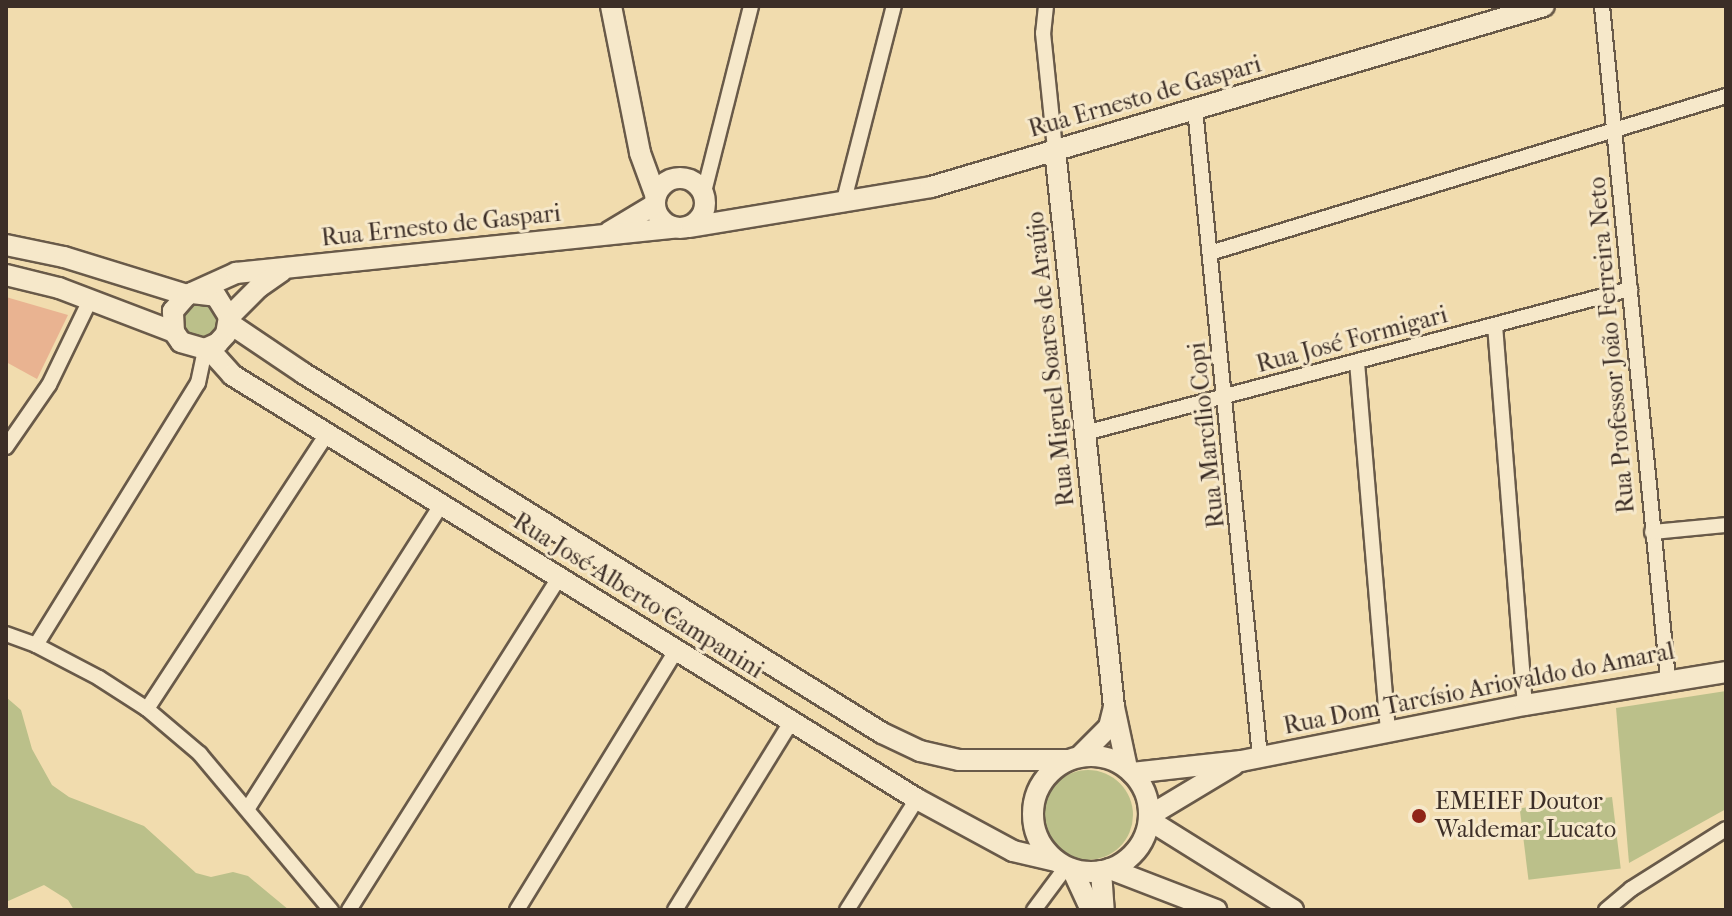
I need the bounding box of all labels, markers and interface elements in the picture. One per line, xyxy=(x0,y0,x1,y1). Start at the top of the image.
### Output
street label: Rua Ernesto de Gaspari xyxy=(1025,50,1265,144)
street label: Rua Professor João Ferreira Neto xyxy=(1583,176,1641,514)
street label: Rua Ernesto de Gaspari xyxy=(320,199,562,253)
street label: Rua Miguel Soares de Araújo xyxy=(1021,210,1081,508)
street label: Rua José Formigari xyxy=(1253,301,1451,379)
street label: Rua Marcílio Copi xyxy=(1183,341,1231,529)
street label: Rua José Alberto Campanini xyxy=(508,507,768,685)
street label: Rua Dom Tarcísio Ariovaldo do Amaral xyxy=(1281,637,1677,741)
place label: EMEIEF Doutor Waldemar Lucato xyxy=(1435,788,1616,844)
marker: EMEIEF Doutor Waldemar Lucato xyxy=(1410,807,1428,825)

